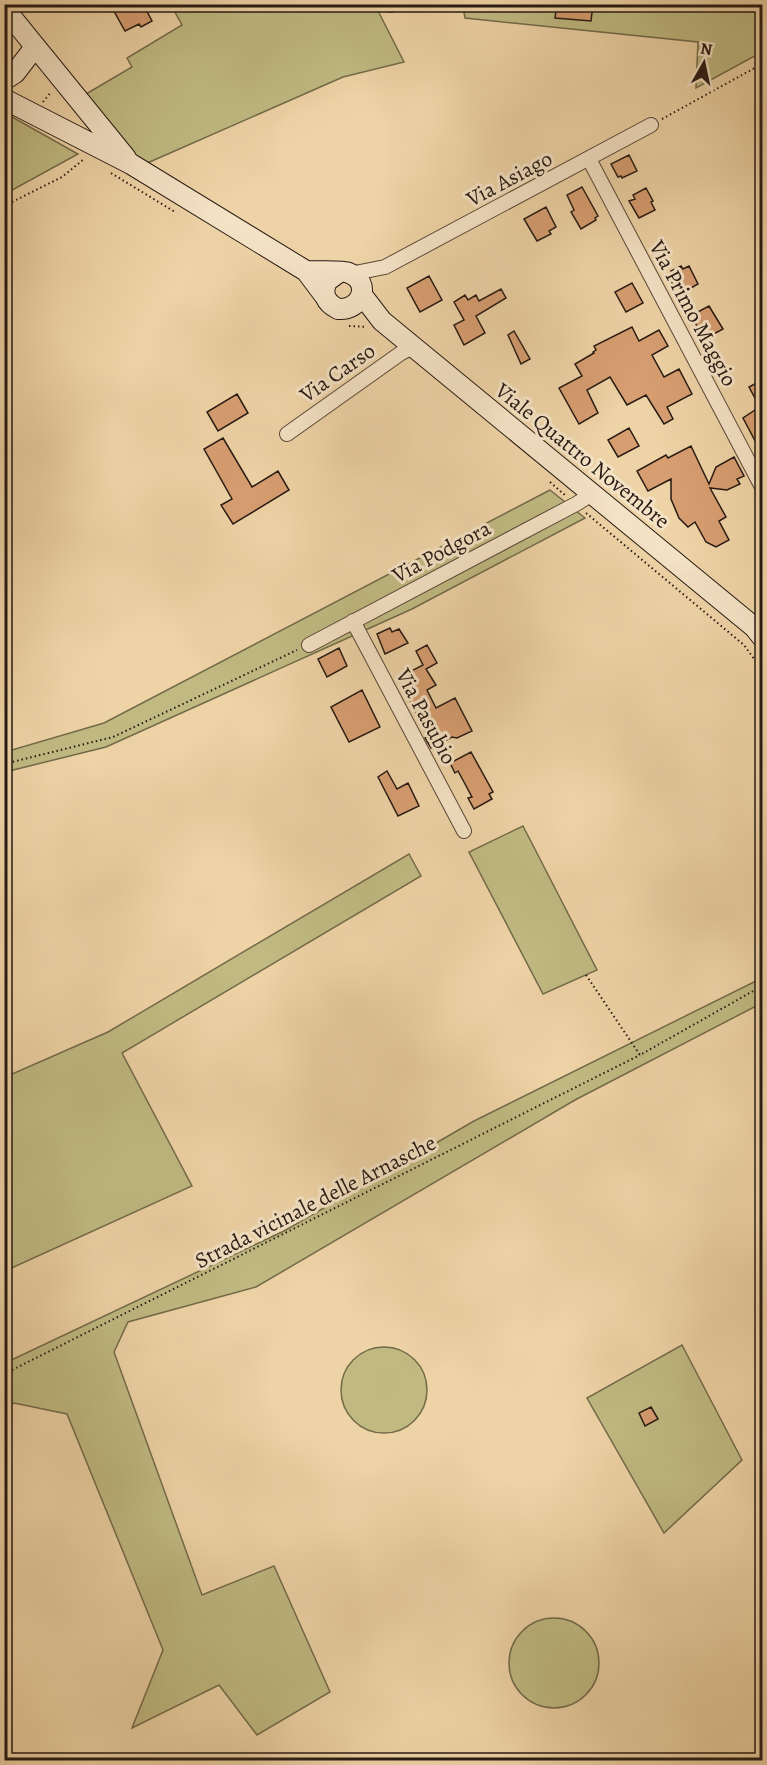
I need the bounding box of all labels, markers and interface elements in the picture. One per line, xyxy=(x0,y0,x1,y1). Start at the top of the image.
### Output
north arrow xyxy=(674,33,734,93)
text: N xyxy=(699,37,714,61)
street label: Via Asiago xyxy=(460,144,558,215)
street label: Via Primo Maggio xyxy=(642,234,744,392)
street label: Via Carso xyxy=(293,336,381,410)
street label: Viale Quattro Novembre xyxy=(488,375,676,536)
street label: Via Podgora xyxy=(386,513,497,591)
street label: Via Pasubio xyxy=(388,662,464,770)
street label: Strada vicinale delle Arnasche xyxy=(190,1128,441,1276)

